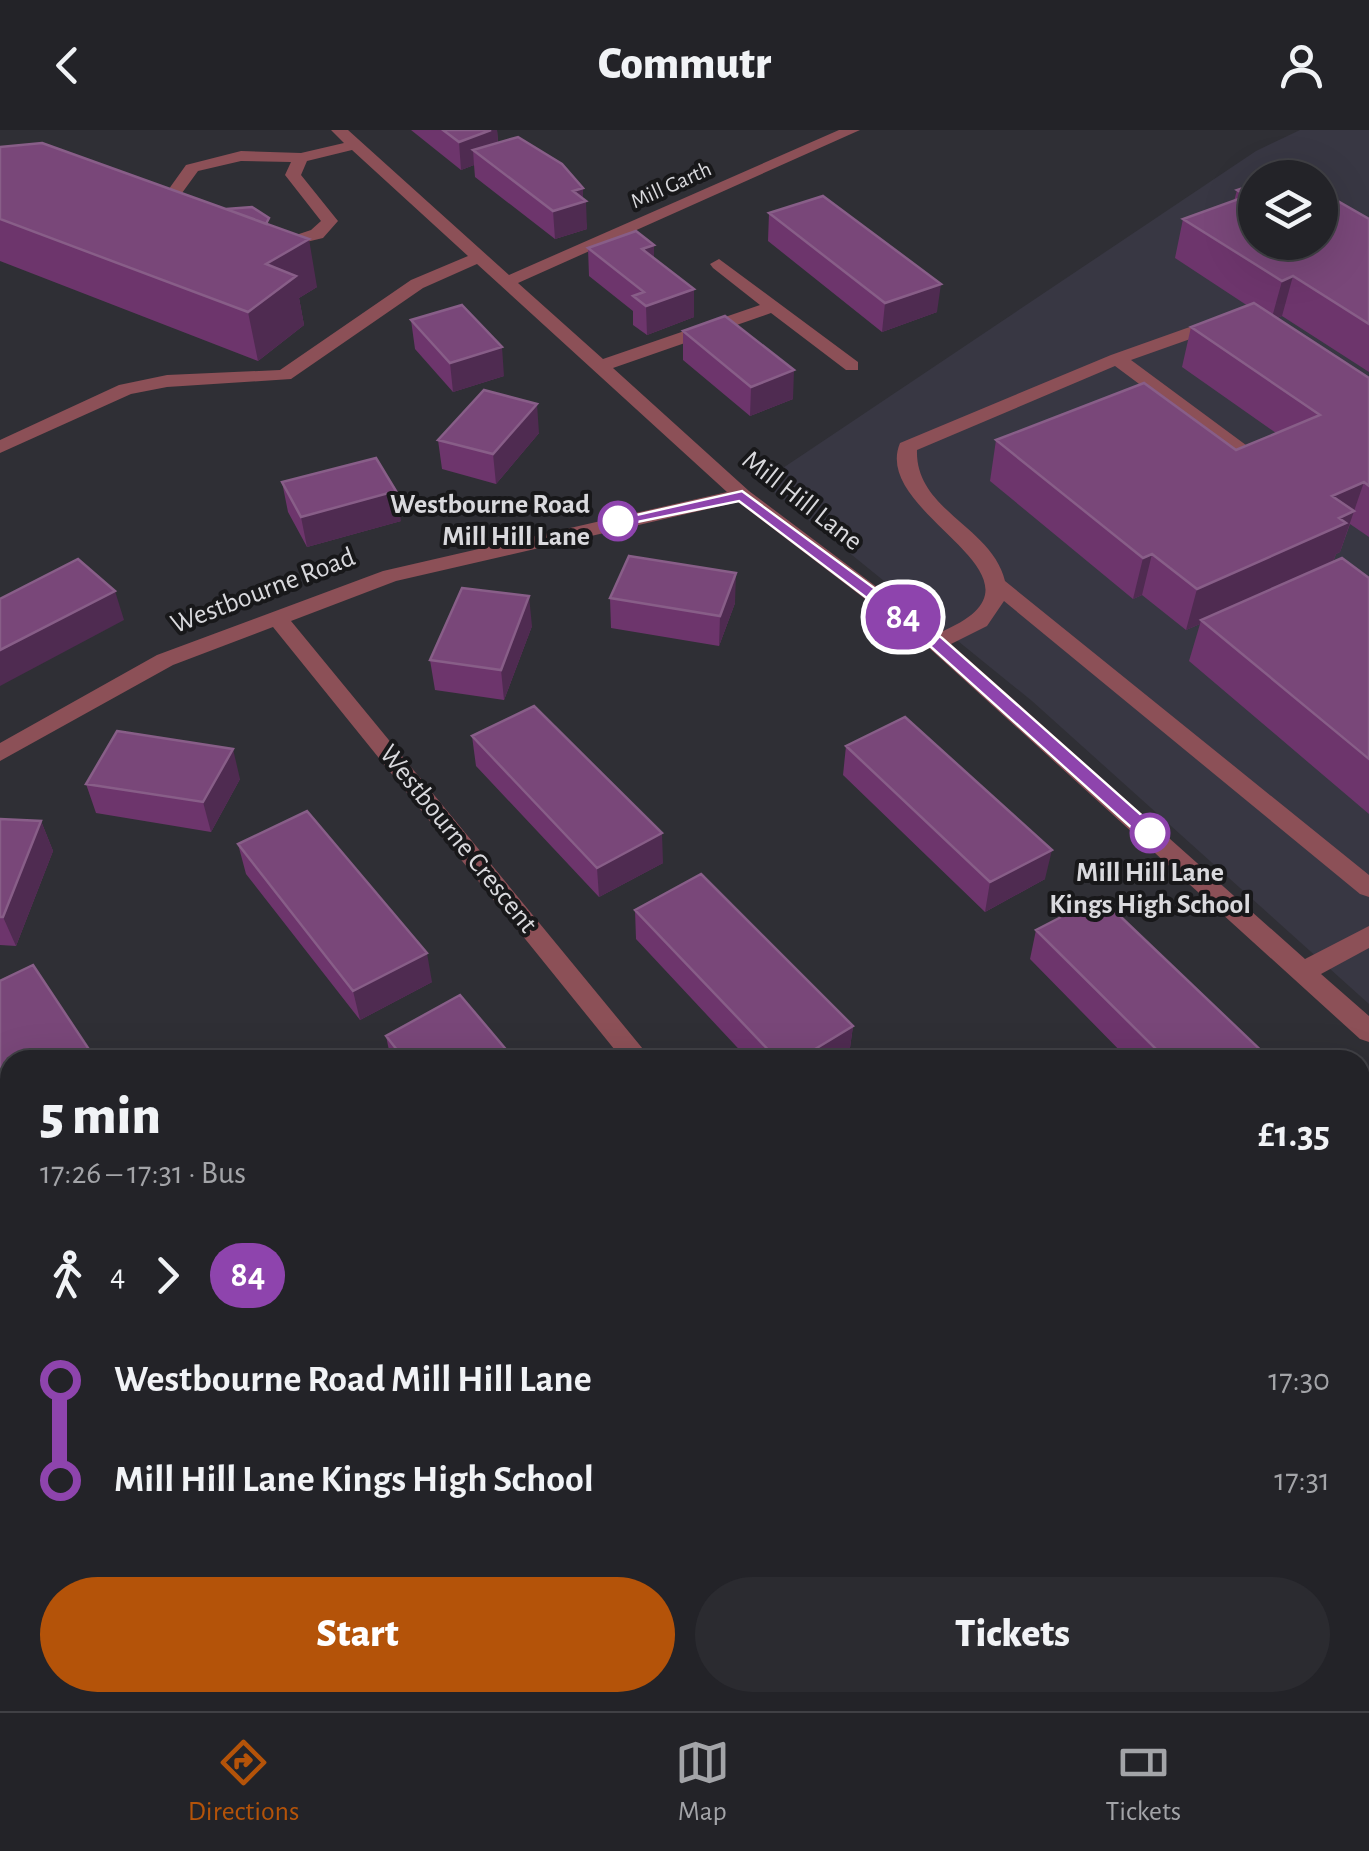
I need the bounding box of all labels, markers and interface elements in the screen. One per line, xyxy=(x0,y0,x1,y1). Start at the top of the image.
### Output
icon: back xyxy=(40,38,95,93)
icon: person xyxy=(1274,38,1329,93)
text: Commutr xyxy=(598,42,771,87)
street label: Mill Garth xyxy=(627,158,715,212)
map controls xyxy=(1238,160,1338,260)
button: layers xyxy=(1238,160,1338,260)
street label: Mill Hill Lane xyxy=(737,446,867,556)
place label: Westbourne Road Mill Hill Lane xyxy=(390,491,590,551)
marker: Westbourne Road Mill Hill Lane xyxy=(599,502,637,540)
street label: Westbourne Road xyxy=(167,543,359,639)
line badge: 84 xyxy=(858,584,948,650)
text: 84 xyxy=(886,600,920,635)
street label: Westbourne Crescent xyxy=(374,740,542,938)
marker: Mill Hill Lane Kings High School xyxy=(1131,814,1169,852)
place label: Mill Hill Lane Kings High School xyxy=(1049,859,1251,919)
text: 5 min xyxy=(40,1089,161,1144)
text: £1.35 xyxy=(1258,1116,1330,1154)
text: 17:26 – 17:31 · Bus xyxy=(40,1157,246,1189)
icon: walk xyxy=(40,1248,95,1303)
icon: forward xyxy=(140,1248,195,1303)
text: 84 xyxy=(230,1258,265,1293)
text: 4 xyxy=(110,1259,125,1291)
text: Westbourne Road Mill Hill Lane xyxy=(114,1361,592,1399)
text: 17:30 xyxy=(1268,1364,1330,1396)
text: Mill Hill Lane Kings High School xyxy=(114,1461,594,1499)
text: 17:31 xyxy=(1274,1464,1330,1496)
button: Start xyxy=(40,1577,675,1692)
button: Tickets xyxy=(695,1577,1330,1692)
tab: Directions xyxy=(188,1735,299,1829)
tab: Map xyxy=(675,1735,730,1829)
tab: Tickets xyxy=(1105,1735,1181,1829)

